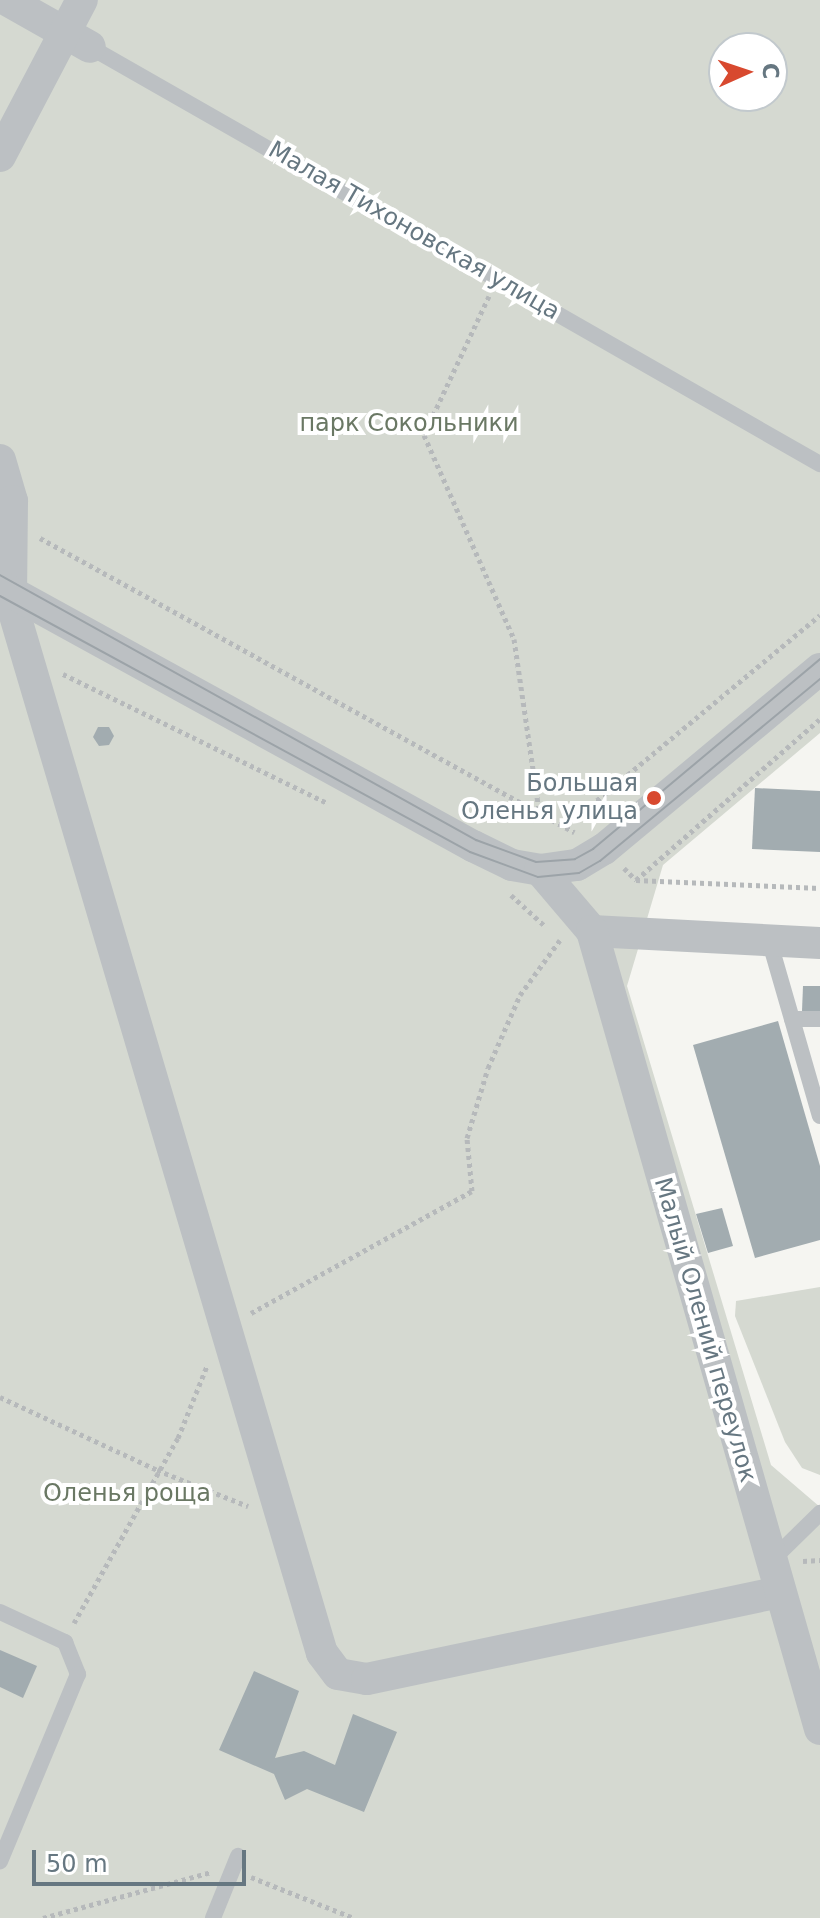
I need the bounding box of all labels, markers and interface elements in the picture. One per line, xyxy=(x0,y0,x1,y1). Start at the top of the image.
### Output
north arrow xyxy=(708,32,788,112)
text: С xyxy=(758,62,783,80)
street label: Малая Тихоновская улица xyxy=(263,136,565,326)
park label: парк Сокольники xyxy=(299,410,519,438)
place label: Большая Оленья улица xyxy=(461,770,638,826)
marker: Большая Оленья улица xyxy=(645,789,663,807)
street label: Малый Олений переулок xyxy=(648,1174,762,1486)
park label: Оленья роща xyxy=(43,1480,211,1508)
scale bar xyxy=(36,1834,250,1884)
text: 50 m xyxy=(46,1850,108,1878)

